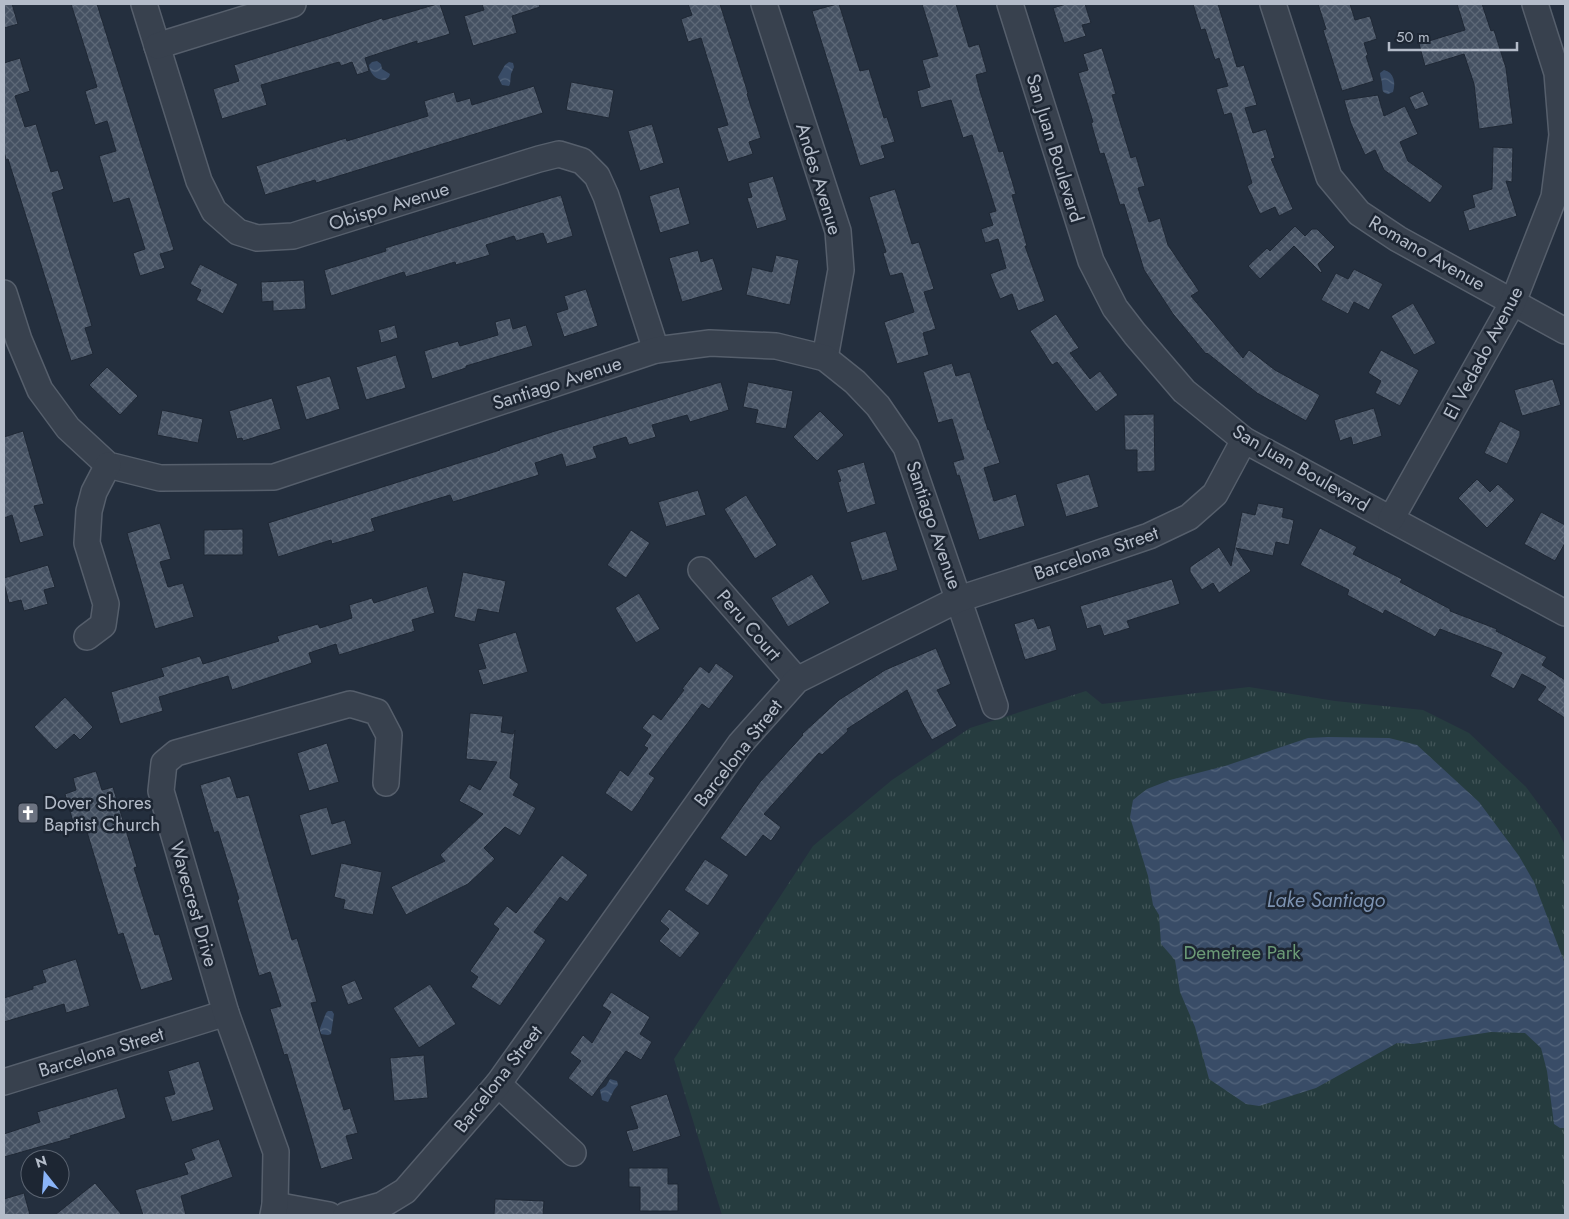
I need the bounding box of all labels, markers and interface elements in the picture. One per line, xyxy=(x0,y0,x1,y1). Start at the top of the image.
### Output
scale bar xyxy=(1389,20,1516,52)
text: 50 m xyxy=(1396,26,1430,48)
street label: San Juan Boulevard xyxy=(1020,70,1090,226)
street label: Andes Avenue xyxy=(789,120,849,238)
street label: Obispo Avenue xyxy=(326,175,453,237)
street label: Romano Avenue xyxy=(1364,209,1490,297)
street label: El Vedado Avenue xyxy=(1436,281,1530,424)
street label: Santiago Avenue xyxy=(489,349,625,417)
street label: San Juan Boulevard xyxy=(1227,418,1375,518)
street label: Santiago Avenue xyxy=(899,457,969,593)
street label: Barcelona Street xyxy=(1030,519,1162,587)
street label: Peru Court xyxy=(711,584,788,667)
street label: Barcelona Street xyxy=(687,693,789,812)
place label: Dover Shores Baptist Church xyxy=(44,789,160,838)
church icon: Dover Shores Baptist Church xyxy=(16,801,40,825)
street label: Wavecrest Drive xyxy=(163,838,225,970)
water label: Lake Santiago xyxy=(1267,886,1386,915)
park label: Demetree Park xyxy=(1183,939,1301,966)
street label: Barcelona Street xyxy=(447,1019,549,1138)
street label: Barcelona Street xyxy=(35,1020,167,1084)
north arrow xyxy=(20,1149,70,1199)
text: N xyxy=(33,1150,49,1173)

